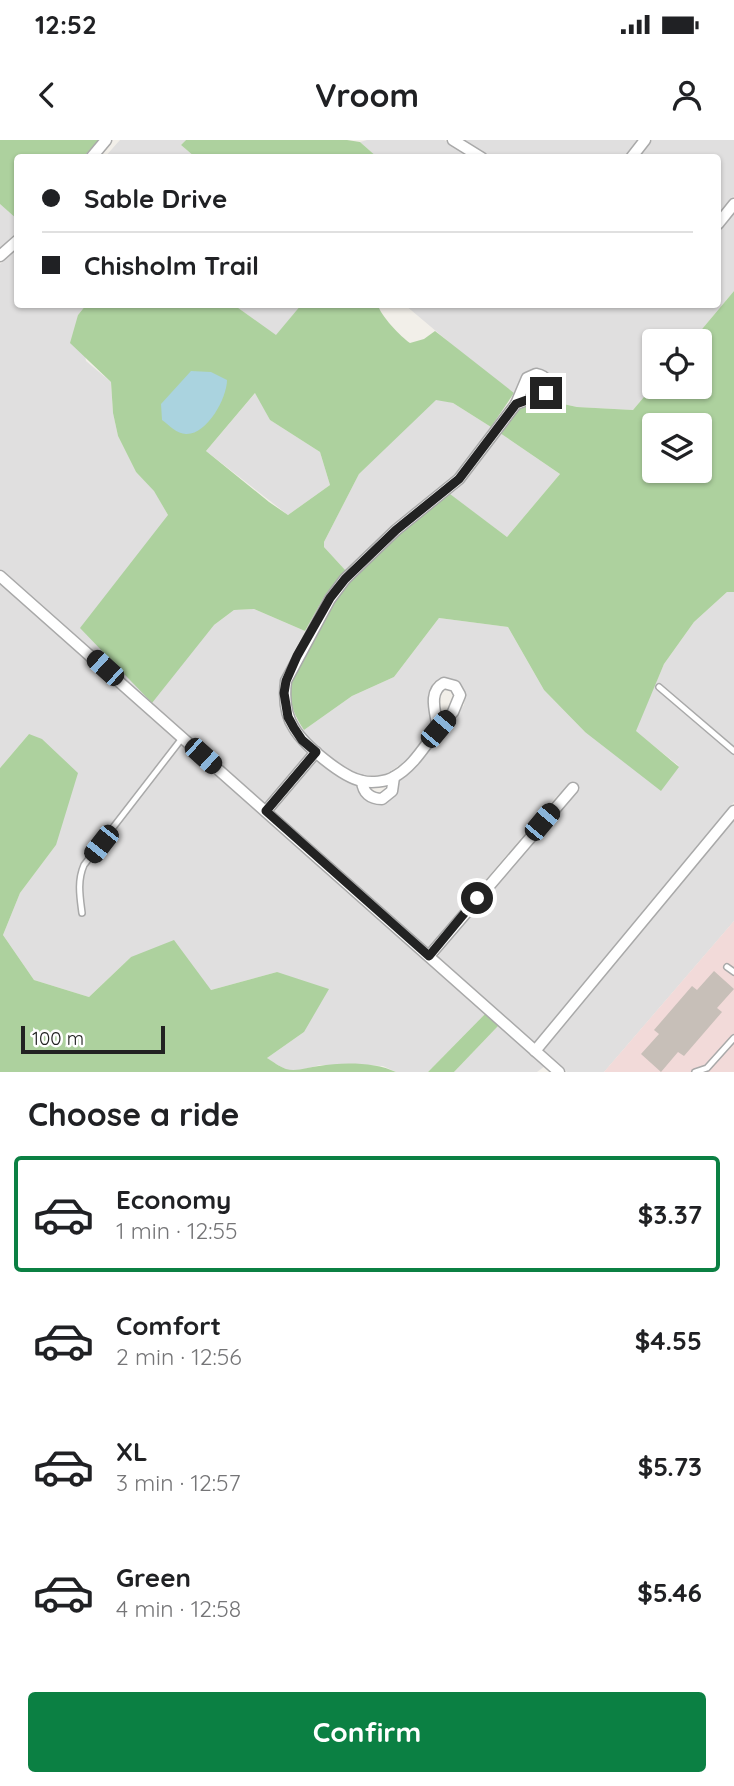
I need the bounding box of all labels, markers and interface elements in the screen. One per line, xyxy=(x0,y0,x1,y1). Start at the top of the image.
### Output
text: 12:52 xyxy=(35,8,97,41)
text: Vroom xyxy=(315,75,419,115)
icon: back xyxy=(28,76,66,114)
icon: person xyxy=(668,76,706,114)
text: Sable Drive xyxy=(84,182,227,215)
text: Chisholm Trail xyxy=(84,249,259,282)
map controls xyxy=(642,329,712,483)
button: locate xyxy=(642,329,712,399)
route end xyxy=(530,377,562,409)
button: layers xyxy=(642,413,712,483)
car xyxy=(83,646,128,690)
car xyxy=(417,706,460,752)
car xyxy=(181,734,226,778)
car xyxy=(521,799,564,845)
car xyxy=(80,821,123,867)
route start xyxy=(461,882,493,914)
scale bar xyxy=(21,1023,164,1055)
text: 100 m xyxy=(32,1026,84,1050)
text: Choose a ride xyxy=(28,1094,240,1134)
icon: car xyxy=(32,1183,95,1246)
text: Economy xyxy=(116,1183,231,1216)
text: $3.37 xyxy=(638,1198,702,1231)
text: 1 min · 12:55 xyxy=(116,1216,238,1245)
icon: car xyxy=(32,1309,95,1372)
text: Comfort xyxy=(116,1309,221,1342)
text: $4.55 xyxy=(635,1324,702,1357)
text: 2 min · 12:56 xyxy=(116,1342,242,1371)
icon: car xyxy=(32,1435,95,1498)
text: XL xyxy=(116,1435,148,1468)
text: $5.73 xyxy=(638,1450,702,1483)
text: 3 min · 12:57 xyxy=(116,1468,240,1497)
icon: car xyxy=(32,1561,95,1624)
text: Green xyxy=(116,1561,191,1594)
text: $5.46 xyxy=(637,1576,702,1609)
text: 4 min · 12:58 xyxy=(116,1594,241,1623)
button: Confirm xyxy=(28,1692,706,1772)

